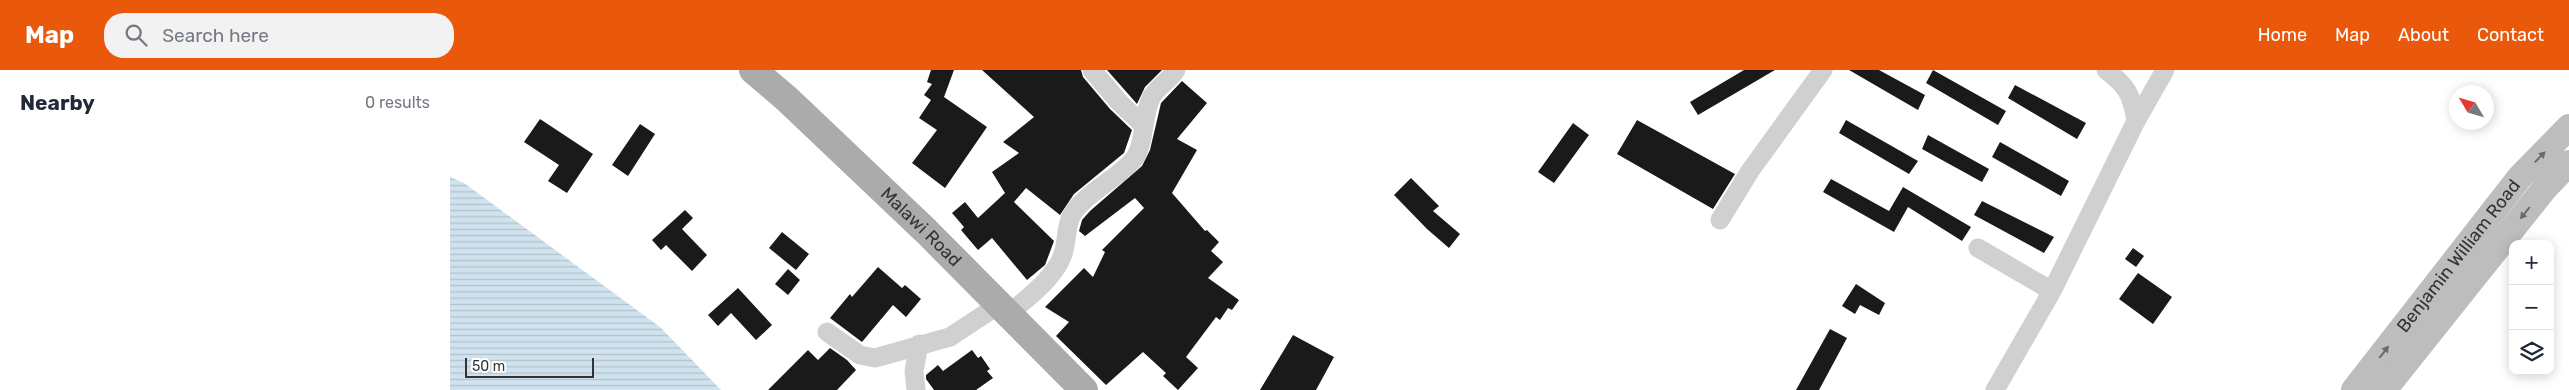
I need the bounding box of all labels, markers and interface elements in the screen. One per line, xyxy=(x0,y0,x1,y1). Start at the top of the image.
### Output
search box xyxy=(104,13,454,58)
text: Map xyxy=(25,21,74,49)
icon: search xyxy=(122,21,150,49)
text: Search here xyxy=(162,24,269,47)
text: Home xyxy=(2258,24,2307,46)
text: Map xyxy=(2335,24,2370,46)
text: About xyxy=(2398,24,2449,46)
text: Contact xyxy=(2477,24,2544,46)
north arrow xyxy=(2449,85,2494,130)
text: Nearby xyxy=(20,90,95,115)
text: 0 results xyxy=(365,93,430,112)
one-way arrow xyxy=(2534,151,2546,163)
street label: Benjamin William Road xyxy=(2392,175,2525,337)
street label: Malawi Road xyxy=(876,183,966,271)
one-way arrow xyxy=(2520,206,2531,219)
map controls xyxy=(2509,240,2554,375)
button: + xyxy=(2509,240,2554,285)
button: − xyxy=(2509,285,2554,330)
button: layers xyxy=(2509,330,2554,375)
one-way arrow xyxy=(2379,345,2389,359)
scale bar xyxy=(465,355,594,378)
text: 50 m xyxy=(472,358,505,375)

